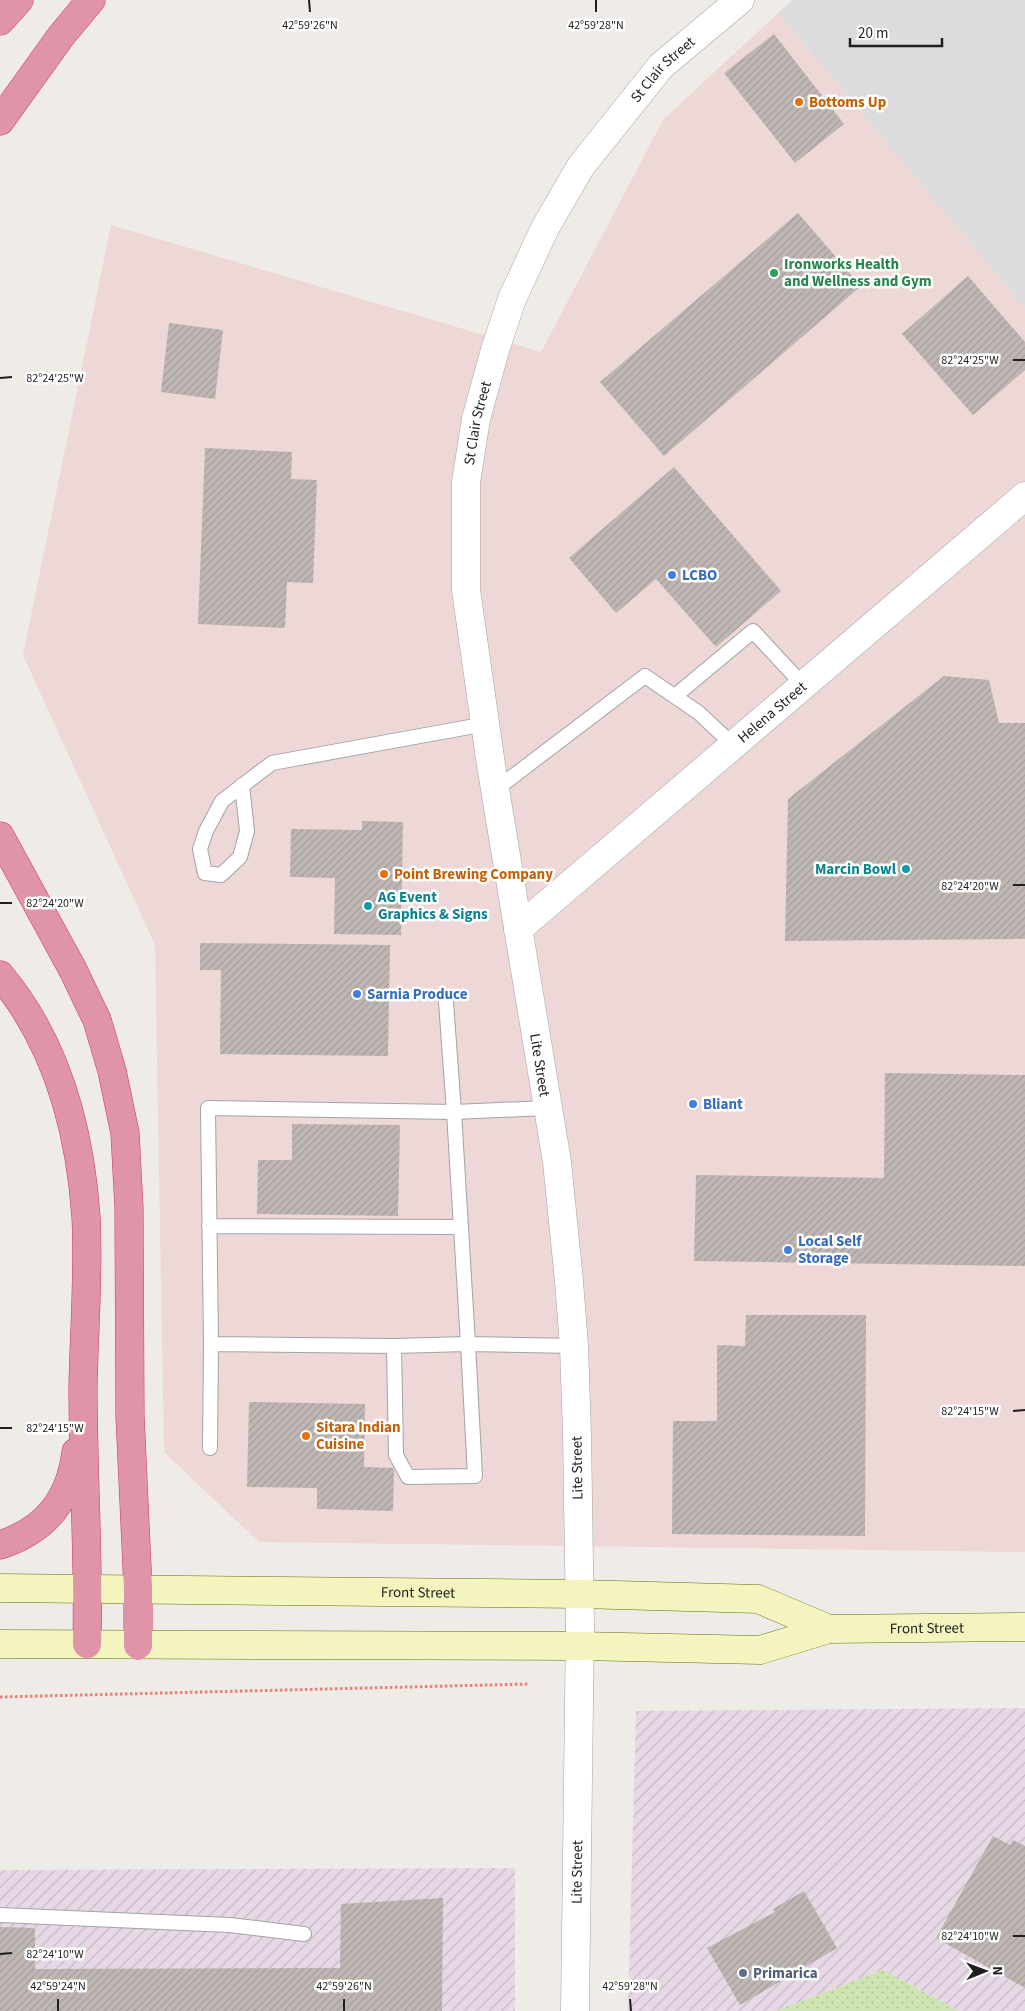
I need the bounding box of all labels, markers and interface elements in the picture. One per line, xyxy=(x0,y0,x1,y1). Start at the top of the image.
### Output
scale bar xyxy=(850,15,942,47)
text: 42°59'26"N xyxy=(282,17,338,34)
text: 42°59'28"N xyxy=(568,17,624,34)
text: 20 m xyxy=(858,23,888,44)
street label: St Clair Street xyxy=(626,32,700,107)
place label: Bottoms Up xyxy=(809,92,887,113)
marker: Bottoms Up xyxy=(793,96,805,108)
place label: Ironworks Health and Wellness and Gym xyxy=(784,254,932,292)
marker: Ironworks Health and Wellness and Gym xyxy=(768,267,780,279)
text: 82°24'25"W xyxy=(941,352,999,369)
text: 82°24'25"W xyxy=(26,370,84,387)
street label: St Clair Street xyxy=(459,379,497,467)
place label: LCBO xyxy=(682,565,717,586)
marker: LCBO xyxy=(666,569,678,581)
street label: Helena Street xyxy=(733,677,811,748)
place label: Marcin Bowl xyxy=(815,859,897,880)
marker: Marcin Bowl xyxy=(900,863,912,875)
place label: Point Brewing Company xyxy=(394,864,553,885)
marker: Point Brewing Company xyxy=(378,868,390,880)
text: 82°24'20"W xyxy=(941,878,999,895)
place label: AG Event Graphics & Signs xyxy=(377,887,488,925)
text: 82°24'20"W xyxy=(26,895,84,912)
marker: AG Event Graphics & Signs xyxy=(362,900,374,912)
place label: Sarnia Produce xyxy=(367,984,468,1005)
marker: Sarnia Produce xyxy=(351,988,363,1000)
street label: Lite Street xyxy=(524,1032,555,1098)
place label: Bliant xyxy=(703,1094,743,1115)
marker: Bliant xyxy=(687,1098,699,1110)
place label: Local Self Storage xyxy=(798,1231,862,1269)
marker: Local Self Storage xyxy=(782,1244,794,1256)
text: 82°24'15"W xyxy=(941,1403,999,1420)
place label: Sitara Indian Cuisine xyxy=(316,1417,401,1455)
text: 82°24'15"W xyxy=(26,1420,84,1437)
marker: Sitara Indian Cuisine xyxy=(300,1430,312,1442)
street label: Lite Street xyxy=(566,1436,589,1500)
street label: Front Street xyxy=(381,1582,455,1604)
street label: Front Street xyxy=(890,1618,964,1639)
street label: Lite Street xyxy=(566,1840,588,1904)
text: 82°24'10"W xyxy=(941,1928,999,1945)
text: 82°24'10"W xyxy=(26,1946,84,1963)
north arrow xyxy=(960,1946,1010,1996)
place label: Primarica xyxy=(753,1963,818,1984)
text: N xyxy=(987,1966,1007,1976)
marker: Primarica xyxy=(737,1967,749,1979)
text: 42°59'24"N xyxy=(30,1978,86,1995)
text: 42°59'26"N xyxy=(316,1978,372,1995)
text: 42°59'28"N xyxy=(602,1978,658,1995)

